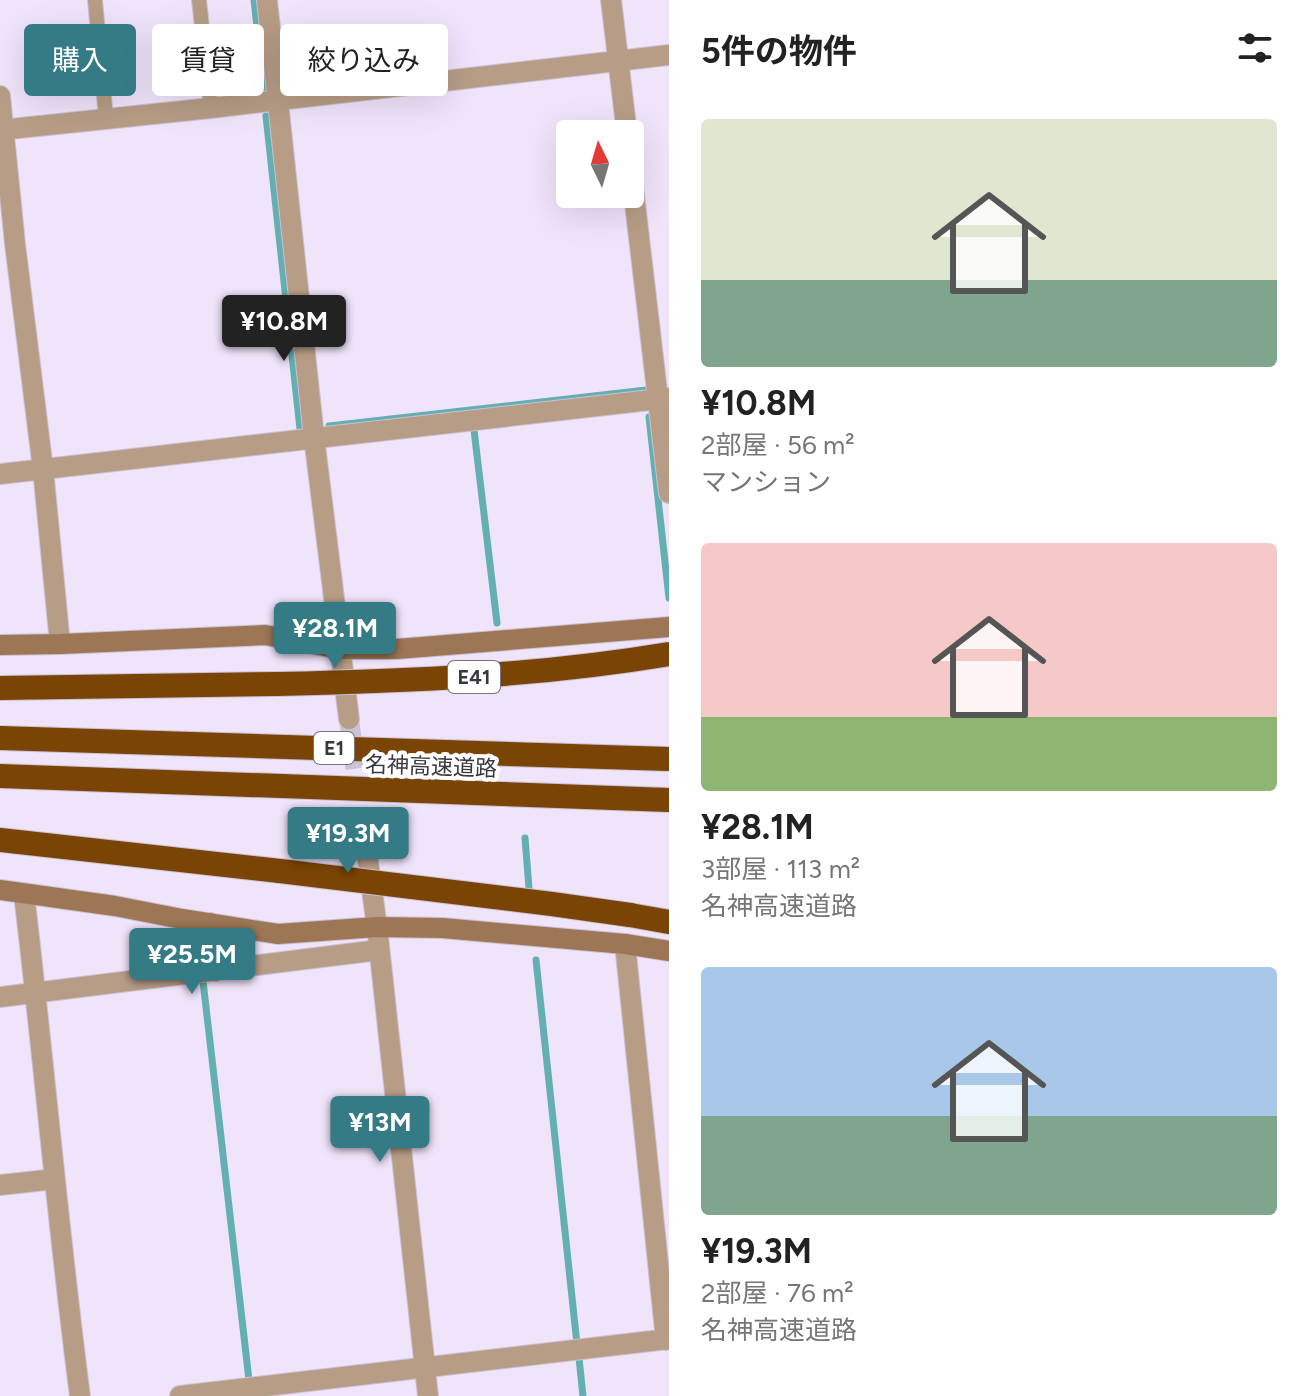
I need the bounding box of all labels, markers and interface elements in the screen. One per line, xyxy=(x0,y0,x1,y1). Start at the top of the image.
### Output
chip: 購入 xyxy=(24,24,136,96)
chip: 賃貸 xyxy=(152,24,264,96)
chip: 絞り込み xyxy=(280,24,448,96)
icon: filters xyxy=(1233,26,1277,70)
text: 5件の物件 xyxy=(701,31,857,72)
north arrow xyxy=(556,120,644,208)
map controls xyxy=(556,120,644,208)
icon: home xyxy=(917,171,1061,315)
pin: ¥10.8M xyxy=(219,295,349,363)
text: ¥10.8M xyxy=(240,305,328,337)
text: ¥10.8M xyxy=(701,383,816,424)
text: 2部屋 · 56 m² xyxy=(701,429,855,461)
text: マンション xyxy=(701,466,831,498)
icon: home xyxy=(917,595,1061,739)
pin: ¥28.1M xyxy=(270,602,400,670)
text: ¥28.1M xyxy=(292,612,378,644)
road number: E41 xyxy=(448,661,500,693)
road number: E1 xyxy=(314,732,354,764)
street label: 名神高速道路 xyxy=(365,751,497,782)
pin: ¥19.3M xyxy=(283,807,413,875)
text: ¥28.1M xyxy=(701,807,814,848)
text: ¥19.3M xyxy=(306,817,390,849)
text: 3部屋 · 113 m² xyxy=(701,853,860,885)
text: 名神高速道路 xyxy=(701,890,857,922)
pin: ¥25.5M xyxy=(127,928,257,996)
text: ¥25.5M xyxy=(147,938,237,970)
icon: home xyxy=(917,1019,1061,1163)
pin: ¥13M xyxy=(333,1096,427,1164)
text: ¥13M xyxy=(348,1106,412,1138)
text: ¥19.3M xyxy=(701,1231,812,1272)
text: 2部屋 · 76 m² xyxy=(701,1277,854,1309)
text: 名神高速道路 xyxy=(701,1314,857,1346)

